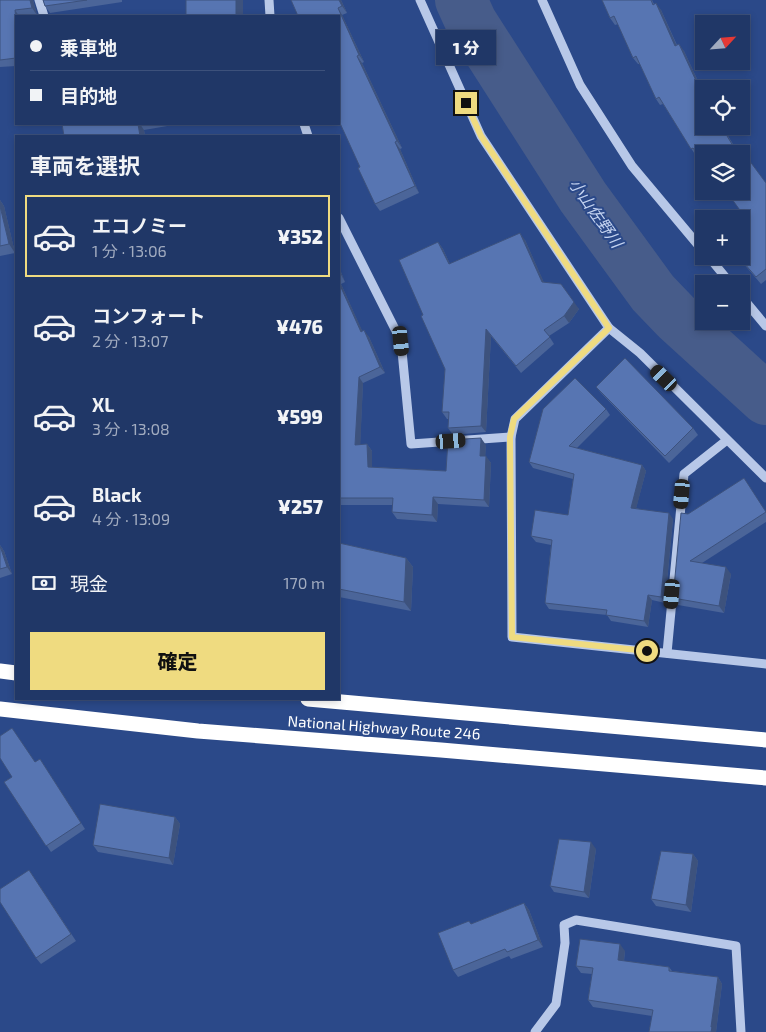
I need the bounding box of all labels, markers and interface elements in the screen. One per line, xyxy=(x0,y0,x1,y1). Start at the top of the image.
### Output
north arrow xyxy=(695,15,750,70)
map controls xyxy=(695,15,750,330)
callout: 1 分 xyxy=(436,31,496,66)
text: 乗車地 xyxy=(60,36,117,59)
text: 1 分 xyxy=(453,38,479,57)
button: locate xyxy=(695,80,750,135)
text: 目的地 xyxy=(60,84,117,107)
route end xyxy=(455,92,477,114)
button: layers xyxy=(695,145,750,200)
text: 車両を選択 xyxy=(30,152,140,178)
water label: 小山佐野川 xyxy=(566,174,628,253)
button: + xyxy=(695,210,750,265)
icon: car xyxy=(32,214,77,259)
text: エコノミー xyxy=(92,214,187,237)
text: ¥352 xyxy=(277,225,323,248)
text: 1 分 · 13:06 xyxy=(92,241,167,260)
button: − xyxy=(695,275,750,330)
icon: car xyxy=(32,304,77,349)
text: コンフォート xyxy=(92,304,205,327)
text: ¥476 xyxy=(276,315,323,338)
car xyxy=(391,325,410,357)
text: 2 分 · 13:07 xyxy=(92,331,168,350)
car xyxy=(647,362,680,394)
text: XL xyxy=(92,393,114,416)
icon: car xyxy=(32,394,77,439)
text: ¥599 xyxy=(276,405,323,428)
text: 3 分 · 13:08 xyxy=(92,419,170,438)
car xyxy=(435,432,466,450)
car xyxy=(673,478,690,510)
text: Black xyxy=(92,483,142,506)
icon: car xyxy=(32,484,77,529)
text: ¥257 xyxy=(278,495,323,518)
text: 4 分 · 13:09 xyxy=(92,509,170,528)
icon: cash xyxy=(30,569,58,597)
text: 現金 xyxy=(70,572,108,595)
text: 170 m xyxy=(283,573,325,592)
car xyxy=(663,578,680,610)
button: 確定 xyxy=(30,632,325,690)
route start xyxy=(636,640,658,662)
street label: National Highway Route 246 xyxy=(287,711,481,743)

